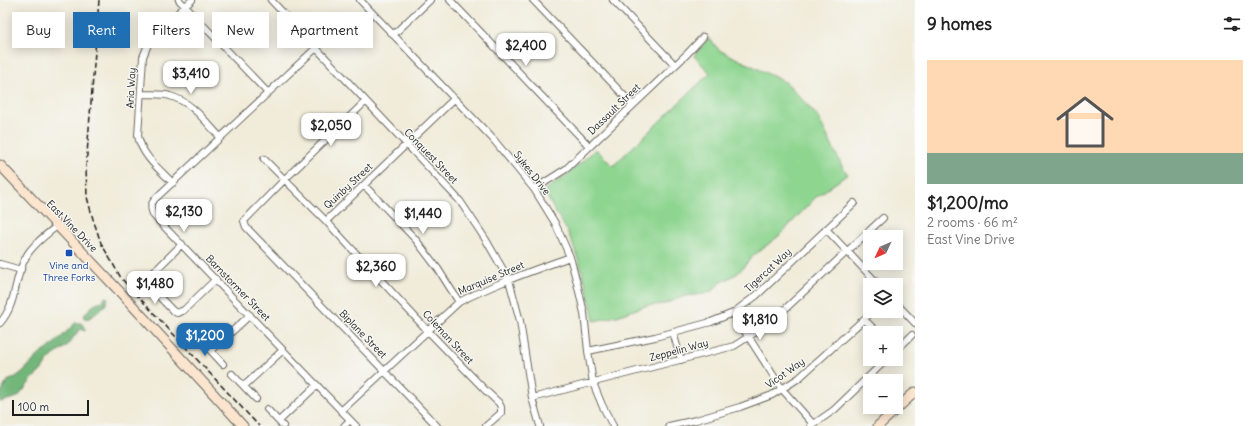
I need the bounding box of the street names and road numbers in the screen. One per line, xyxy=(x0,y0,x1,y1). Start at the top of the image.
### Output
street label: Aria Way xyxy=(123,67,139,109)
street label: Dassault Street xyxy=(585,80,643,137)
street label: Conquest Street xyxy=(401,126,461,187)
street label: Sykes Drive xyxy=(511,148,553,198)
street label: Quinby Street xyxy=(321,160,375,212)
street label: East Vine Drive xyxy=(44,197,100,255)
street label: Tigercat Way xyxy=(742,245,794,295)
street label: Barnstormer Street xyxy=(203,252,273,324)
street label: Marquise Street xyxy=(456,258,526,298)
street label: Biplane Street xyxy=(337,307,390,362)
street label: Coleman Street xyxy=(420,307,477,367)
street label: Zeppelin Way xyxy=(648,336,710,364)
street label: Vicot Way xyxy=(763,355,807,391)

